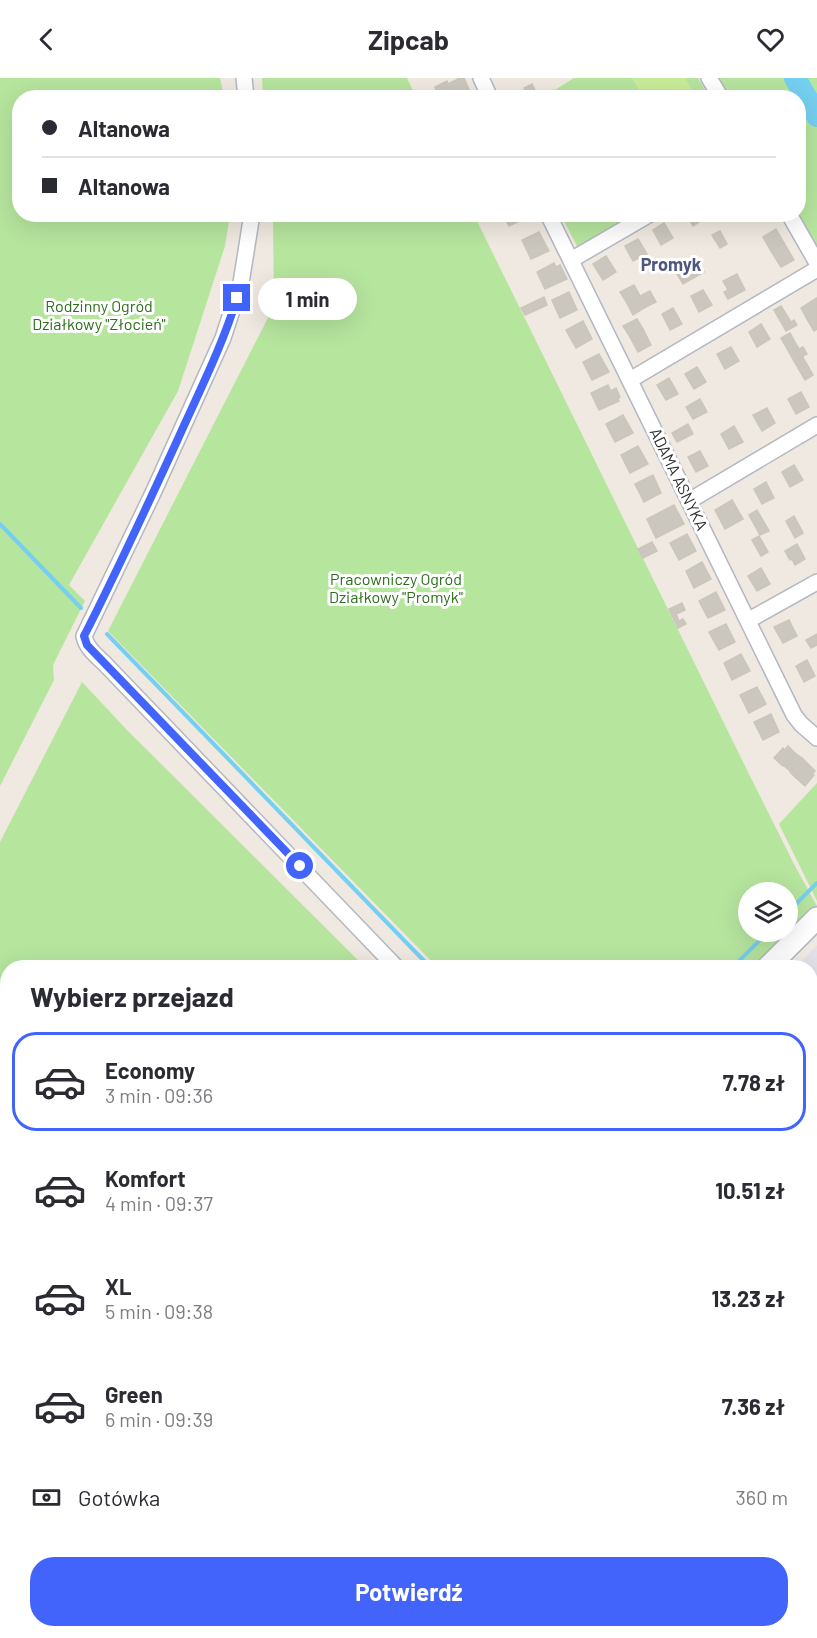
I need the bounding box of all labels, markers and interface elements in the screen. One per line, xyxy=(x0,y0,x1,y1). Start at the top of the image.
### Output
icon: back xyxy=(30,23,63,56)
text: Zipcab xyxy=(368,23,449,55)
icon: heart xyxy=(754,23,787,56)
text: Altanowa xyxy=(78,115,170,141)
text: Altanowa xyxy=(78,173,170,199)
district label: Promyk xyxy=(641,253,702,275)
callout: 1 min xyxy=(258,277,357,319)
route end xyxy=(223,284,250,311)
text: 1 min xyxy=(286,287,329,311)
park label: Rodzinny Ogród Działkowy "Złocień" xyxy=(32,296,166,333)
street label: ADAMA ASNYKA xyxy=(646,424,713,533)
park label: Pracowniczy Ogród Działkowy "Promyk" xyxy=(329,569,463,606)
route start xyxy=(286,852,313,879)
map controls xyxy=(738,882,798,942)
button: layers xyxy=(738,882,798,942)
text: Wybierz przejazd xyxy=(30,980,234,1012)
icon: car xyxy=(33,1055,87,1109)
text: Economy xyxy=(105,1057,195,1083)
text: 7.78 zł xyxy=(723,1069,785,1095)
text: 3 min · 09:36 xyxy=(105,1083,213,1107)
icon: car xyxy=(33,1163,87,1217)
text: Komfort xyxy=(105,1165,186,1191)
text: 10.51 zł xyxy=(715,1177,785,1203)
text: 4 min · 09:37 xyxy=(105,1191,213,1215)
icon: car xyxy=(33,1271,87,1325)
text: XL xyxy=(105,1273,131,1299)
text: 13.23 zł xyxy=(711,1285,785,1311)
text: 5 min · 09:38 xyxy=(105,1299,213,1323)
icon: car xyxy=(33,1379,87,1433)
text: Green xyxy=(105,1381,163,1407)
text: 7.36 zł xyxy=(722,1393,785,1419)
text: 6 min · 09:39 xyxy=(105,1407,213,1431)
icon: cash xyxy=(30,1481,63,1514)
text: Gotówka xyxy=(78,1484,160,1510)
text: 360 m xyxy=(736,1485,788,1509)
button: Potwierdź xyxy=(30,1557,788,1626)

